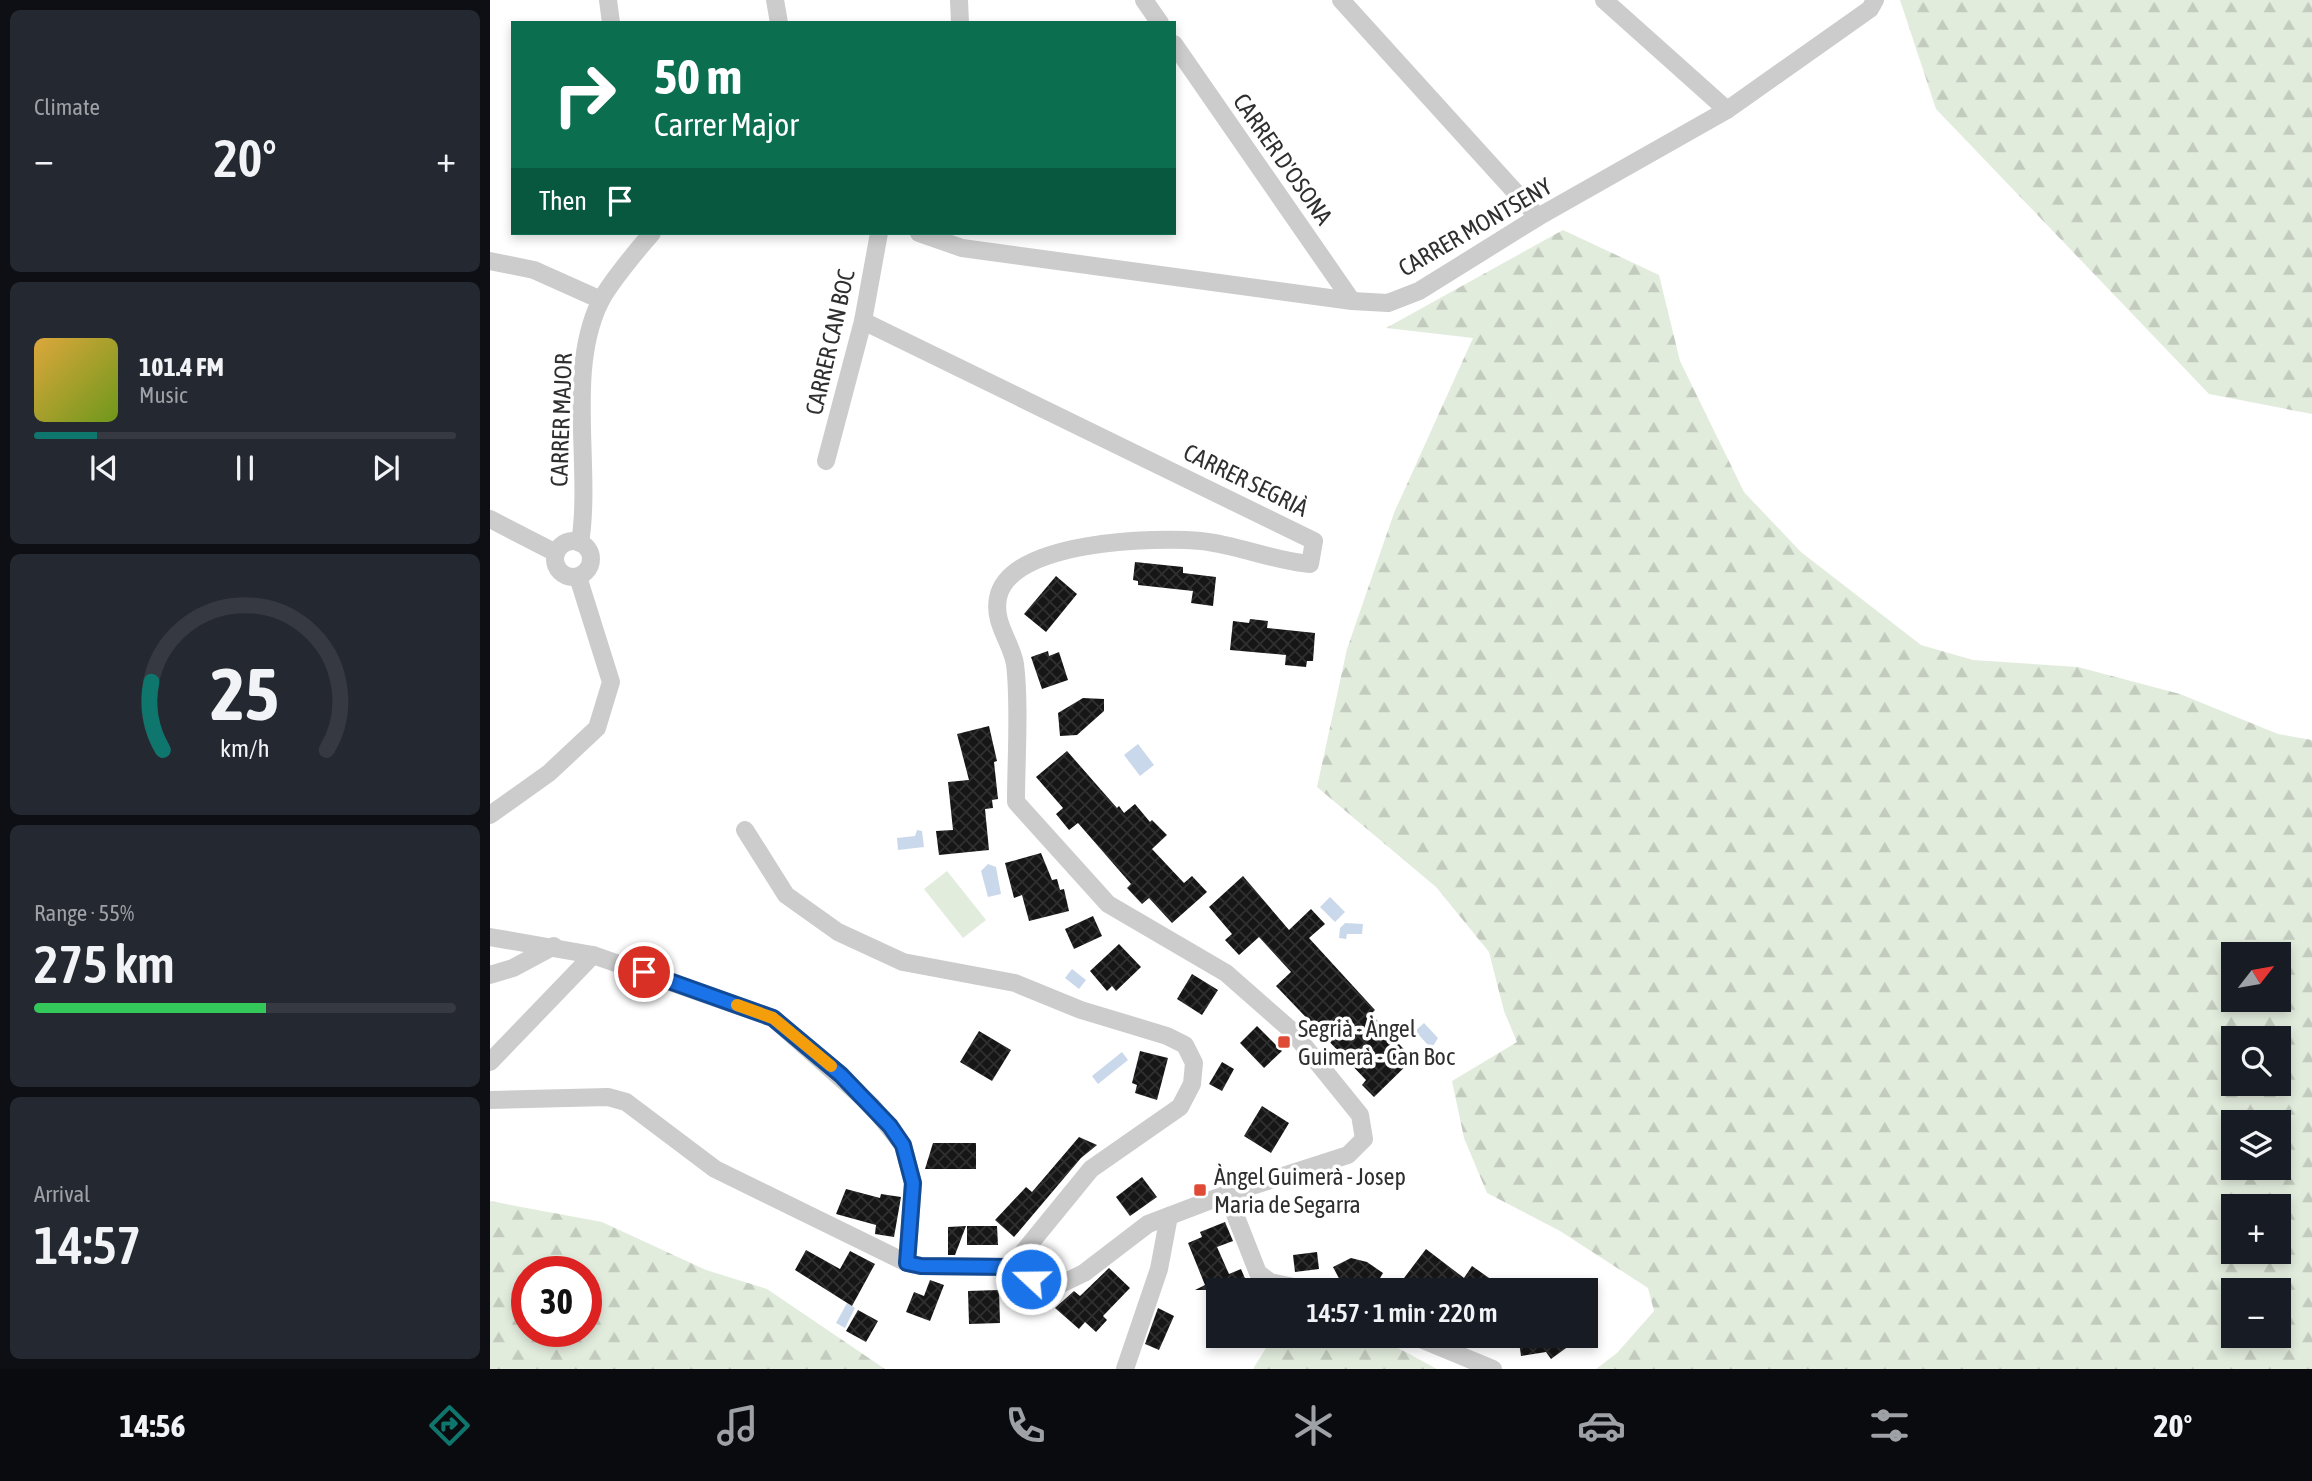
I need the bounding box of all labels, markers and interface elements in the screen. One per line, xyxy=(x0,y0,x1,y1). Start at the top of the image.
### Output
text: 50 m xyxy=(654,48,742,104)
icon: right xyxy=(539,49,630,140)
street label: CARRER D'OSONA xyxy=(1228,88,1338,230)
text: Climate xyxy=(34,94,100,120)
text: Carrer Major xyxy=(654,106,799,143)
text: 20° xyxy=(213,128,277,188)
text: − xyxy=(34,137,54,180)
text: + xyxy=(436,137,456,180)
street label: CARRER MONTSENY xyxy=(1394,172,1557,282)
icon: arrive xyxy=(601,182,639,220)
text: Then xyxy=(539,186,587,216)
street label: CARRER CAN BOC xyxy=(800,267,860,417)
text: 101.4 FM xyxy=(139,352,224,382)
street label: CARRER MAJOR xyxy=(545,353,577,487)
text: Music xyxy=(139,382,187,408)
street label: CARRER SEGRIÀ xyxy=(1179,438,1313,522)
icon: previous xyxy=(85,449,123,487)
icon: pause xyxy=(226,449,264,487)
icon: next xyxy=(367,449,405,487)
text: 25 xyxy=(211,653,279,736)
text: km/h xyxy=(220,734,270,762)
text: Range · 55% xyxy=(34,900,134,926)
text: 275 km xyxy=(34,934,175,994)
pin xyxy=(614,942,674,1002)
north arrow xyxy=(2221,942,2291,1012)
map controls xyxy=(2221,942,2291,1348)
icon: arrive xyxy=(625,953,663,991)
place label: Segrià - Àngel Guimerà - Can Boc xyxy=(1298,1015,1455,1070)
button: search xyxy=(2221,1026,2291,1096)
marker: Segrià - Àngel Guimerà - Can Boc xyxy=(1276,1034,1292,1050)
button: layers xyxy=(2221,1110,2291,1180)
place label: Àngel Guimerà - Josep Maria de Segarra xyxy=(1214,1163,1406,1218)
text: Arrival xyxy=(34,1181,90,1207)
marker: Àngel Guimerà - Josep Maria de Segarra xyxy=(1192,1182,1208,1198)
button: + xyxy=(2221,1194,2291,1264)
text: 14:57 xyxy=(34,1215,141,1275)
position arrow xyxy=(994,1242,1068,1316)
speed limit sign: 30 xyxy=(511,1256,602,1347)
button: − xyxy=(2221,1278,2291,1348)
text: 14:57 · 1 min · 220 m xyxy=(1307,1298,1497,1328)
icon: directions xyxy=(425,1401,474,1450)
icon: music xyxy=(713,1401,762,1450)
icon: phone xyxy=(1001,1401,1050,1450)
icon: climate xyxy=(1289,1401,1338,1450)
icon: car xyxy=(1577,1401,1626,1450)
icon: filters xyxy=(1865,1401,1914,1450)
text: 14:56 xyxy=(120,1407,185,1444)
text: 20° xyxy=(2153,1407,2192,1444)

